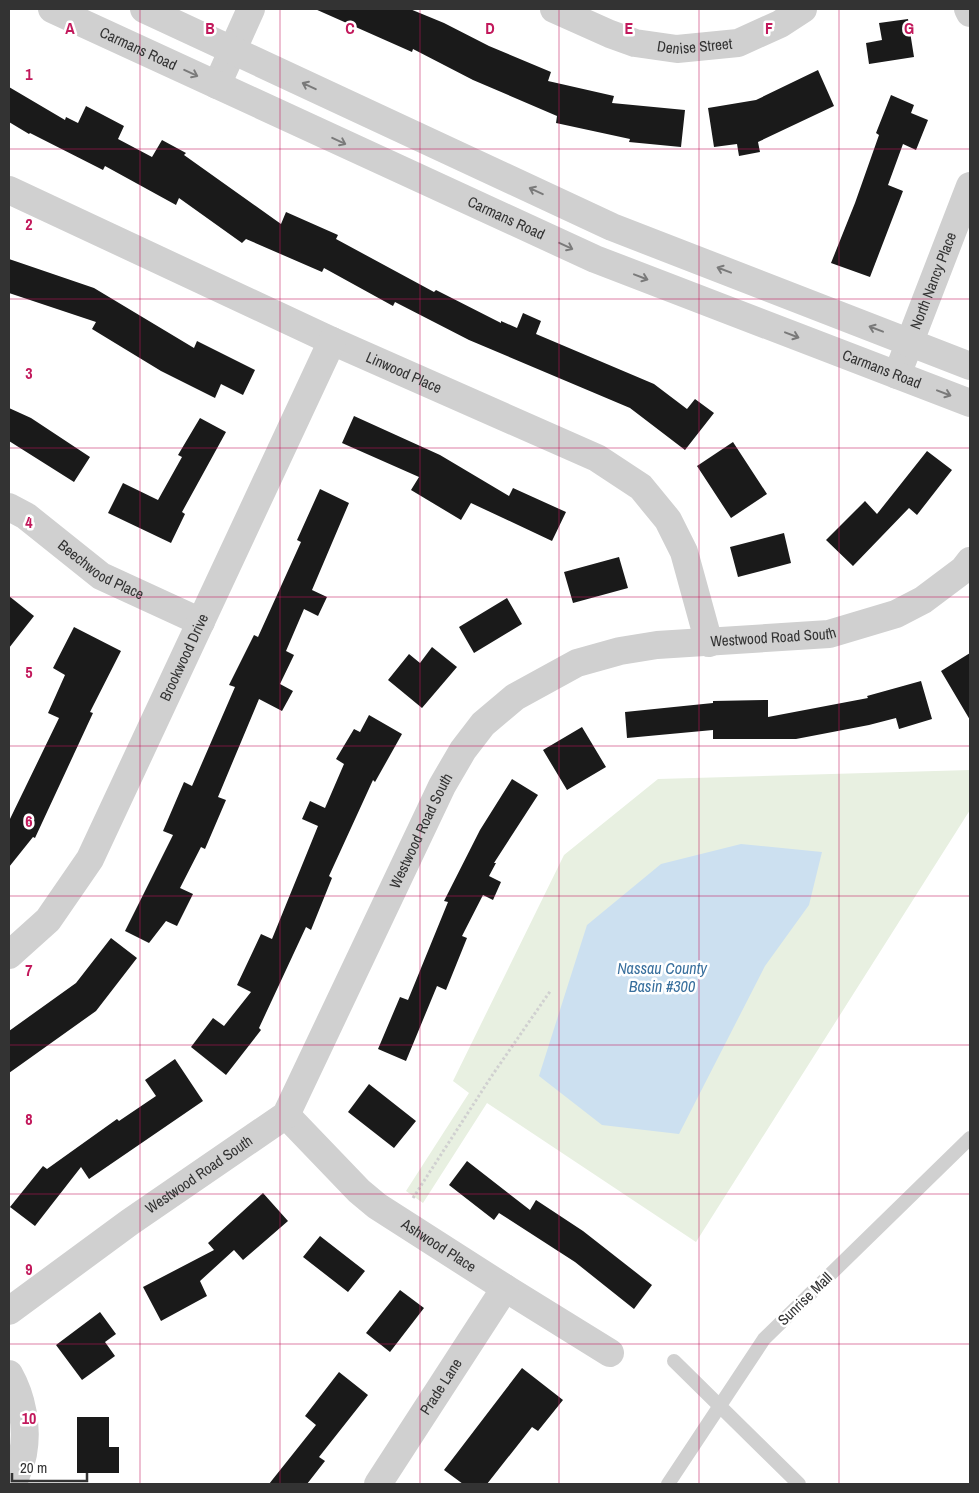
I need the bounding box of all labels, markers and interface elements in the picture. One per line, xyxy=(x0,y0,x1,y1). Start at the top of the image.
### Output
text: A xyxy=(65,17,75,39)
text: B xyxy=(205,17,215,39)
text: C xyxy=(345,17,355,39)
text: D xyxy=(485,17,495,39)
text: E xyxy=(625,17,634,39)
text: F xyxy=(765,17,773,39)
text: G xyxy=(904,17,914,39)
street label: Carmans Road xyxy=(97,21,180,75)
street label: Denise Street xyxy=(656,33,734,59)
text: 1 xyxy=(25,63,33,85)
one-way arrow xyxy=(183,69,198,79)
one-way arrow xyxy=(302,80,317,90)
one-way arrow xyxy=(331,137,346,147)
one-way arrow xyxy=(529,186,544,196)
street label: Carmans Road xyxy=(464,191,548,244)
text: 2 xyxy=(25,213,33,235)
street label: North Nancy Place xyxy=(905,229,961,332)
one-way arrow xyxy=(558,242,573,251)
one-way arrow xyxy=(717,265,732,275)
one-way arrow xyxy=(632,273,648,282)
one-way arrow xyxy=(869,324,884,333)
one-way arrow xyxy=(784,331,799,340)
street label: Carmans Road xyxy=(840,344,924,393)
street label: Linwood Place xyxy=(363,346,445,398)
text: 3 xyxy=(25,362,33,384)
one-way arrow xyxy=(936,389,951,398)
text: 4 xyxy=(25,511,33,533)
street label: Beechwood Place xyxy=(54,535,148,604)
street label: Brookwood Drive xyxy=(154,610,213,704)
street label: Westwood Road South xyxy=(710,622,838,652)
text: 5 xyxy=(25,661,33,683)
street label: Westwood Road South xyxy=(384,769,457,892)
text: 6 xyxy=(25,810,33,832)
water label: Nassau County Basin #300 xyxy=(617,957,708,997)
text: 7 xyxy=(25,959,33,981)
text: 8 xyxy=(25,1108,33,1130)
street label: Westwood Road South xyxy=(141,1130,257,1218)
street label: Ashwood Place xyxy=(397,1213,480,1277)
text: 9 xyxy=(25,1258,33,1280)
street label: Sunrise Mall xyxy=(773,1267,837,1330)
street label: Prade Lane xyxy=(415,1354,467,1419)
text: 10 xyxy=(22,1407,36,1429)
scale bar xyxy=(12,1450,88,1482)
text: 20 m xyxy=(20,1457,47,1478)

